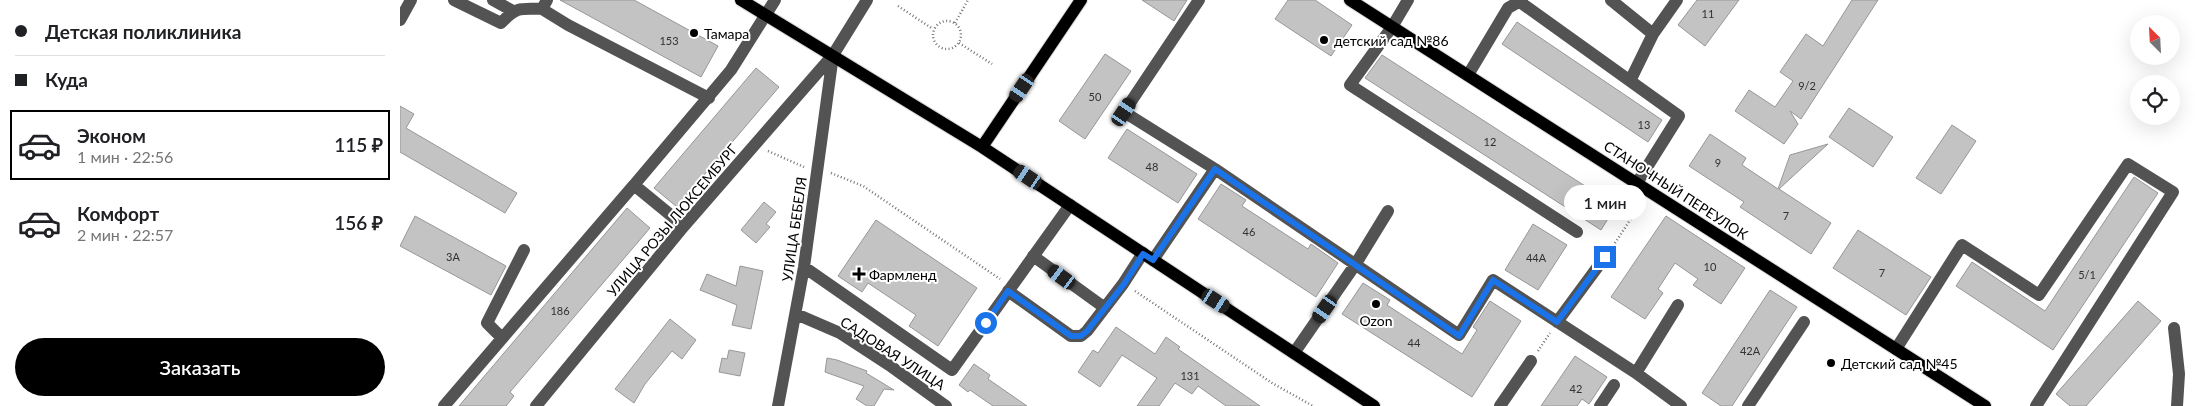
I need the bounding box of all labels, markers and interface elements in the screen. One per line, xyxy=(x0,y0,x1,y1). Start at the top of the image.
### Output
house number: 11 xyxy=(1702,7,1714,20)
north arrow xyxy=(2130,15,2180,65)
map controls xyxy=(2130,15,2180,125)
text: Детская поликлиника xyxy=(45,20,241,43)
place label: Тамара xyxy=(704,25,749,42)
marker: Тамара xyxy=(688,27,700,39)
place label: детский сад №86 xyxy=(1334,32,1449,49)
house number: 153 xyxy=(659,34,679,47)
marker: детский сад №86 xyxy=(1318,34,1330,46)
text: Куда xyxy=(45,68,88,91)
car xyxy=(1007,71,1036,105)
button: locate xyxy=(2130,75,2180,125)
house number: 9/2 xyxy=(1798,79,1816,92)
house number: 50 xyxy=(1089,90,1102,103)
car xyxy=(1109,95,1138,129)
house number: 13 xyxy=(1638,118,1650,131)
icon: car xyxy=(17,123,62,168)
text: Эконом xyxy=(77,124,146,147)
text: 115 ₽ xyxy=(334,133,383,156)
house number: 12 xyxy=(1484,135,1496,148)
street label: СТАНОЧНЫЙ ПЕРЕУЛОК xyxy=(1601,137,1752,243)
street label: УЛИЦА РОЗЫ ЛЮКСЕМБУРГ xyxy=(603,140,741,300)
text: 1 мин · 22:56 xyxy=(77,147,173,166)
house number: 9 xyxy=(1715,156,1721,169)
house number: 48 xyxy=(1146,160,1158,173)
car xyxy=(1011,162,1044,192)
street label: УЛИЦА БЕБЕЛЯ xyxy=(778,175,810,283)
callout: 1 мин xyxy=(1564,184,1646,220)
text: 1 мин xyxy=(1584,193,1626,212)
icon: car xyxy=(17,201,62,246)
text: Комфорт xyxy=(77,202,159,225)
house number: 7 xyxy=(1783,209,1789,222)
text: 156 ₽ xyxy=(334,211,383,234)
text: 2 мин · 22:57 xyxy=(77,225,173,244)
house number: 46 xyxy=(1243,225,1255,238)
route end xyxy=(1594,246,1616,268)
house number: 3А xyxy=(446,250,460,263)
house number: 44А xyxy=(1526,251,1547,264)
house number: 10 xyxy=(1704,260,1717,273)
car xyxy=(1045,262,1078,292)
place label: Фармленд xyxy=(869,266,937,283)
house number: 7 xyxy=(1879,266,1885,279)
marker: Фармленд xyxy=(853,268,865,280)
house number: 5/1 xyxy=(2078,268,2096,281)
car xyxy=(1199,287,1232,315)
car xyxy=(1310,292,1339,326)
marker: Ozon xyxy=(1370,298,1382,310)
house number: 186 xyxy=(550,304,570,317)
route start xyxy=(975,312,997,334)
place label: Ozon xyxy=(1360,312,1393,329)
street label: САДОВАЯ УЛИЦА xyxy=(837,313,949,393)
house number: 44 xyxy=(1408,336,1421,349)
button: Заказать xyxy=(15,338,385,396)
house number: 42А xyxy=(1740,344,1761,357)
place label: Детский сад №45 xyxy=(1841,355,1958,372)
marker: Детский сад №45 xyxy=(1825,357,1837,369)
house number: 131 xyxy=(1180,369,1200,382)
house number: 42 xyxy=(1570,382,1582,395)

